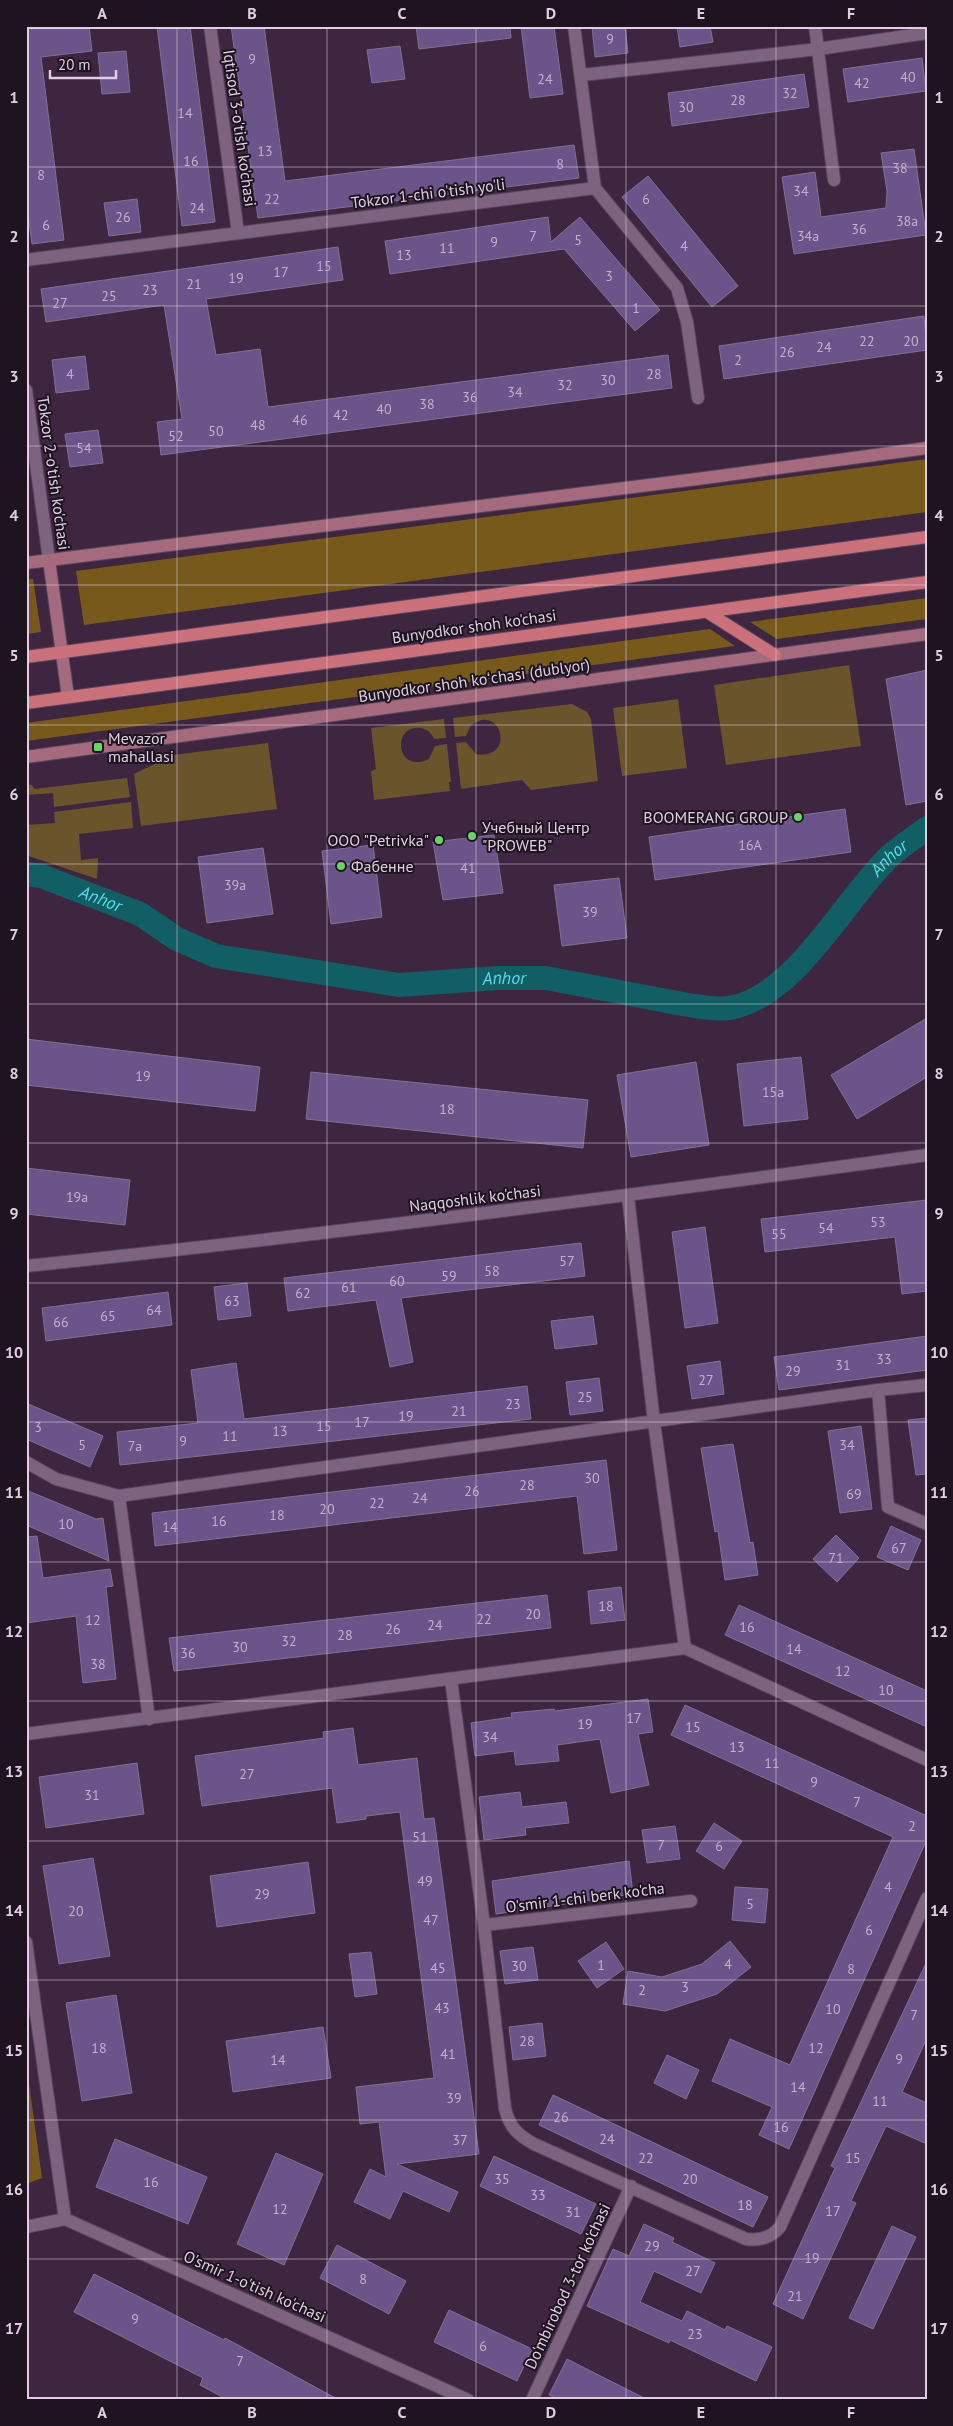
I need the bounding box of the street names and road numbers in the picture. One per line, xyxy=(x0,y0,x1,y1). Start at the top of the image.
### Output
street label: Iqtisod 3-o'tish ko'chasi xyxy=(219,48,261,208)
street label: Tokzor 1-chi o'tish yo'li xyxy=(350,174,506,212)
street label: Tokzor 2-o'tish ko'chasi xyxy=(33,395,75,551)
street label: Bunyodkor shoh ko'chasi xyxy=(390,605,558,647)
street label: Bunyodkor shoh koʻchasi (dublyor) xyxy=(357,654,591,706)
street label: Naqqoshlik ko'chasi xyxy=(408,1180,542,1216)
street label: O'smir 1-chi berk ko'cha xyxy=(504,1877,666,1917)
street label: Do'mbirobod 3-tor ko'chasi xyxy=(520,2200,614,2372)
street label: O'smir 1-o'tish ko'chasi xyxy=(181,2246,329,2326)

